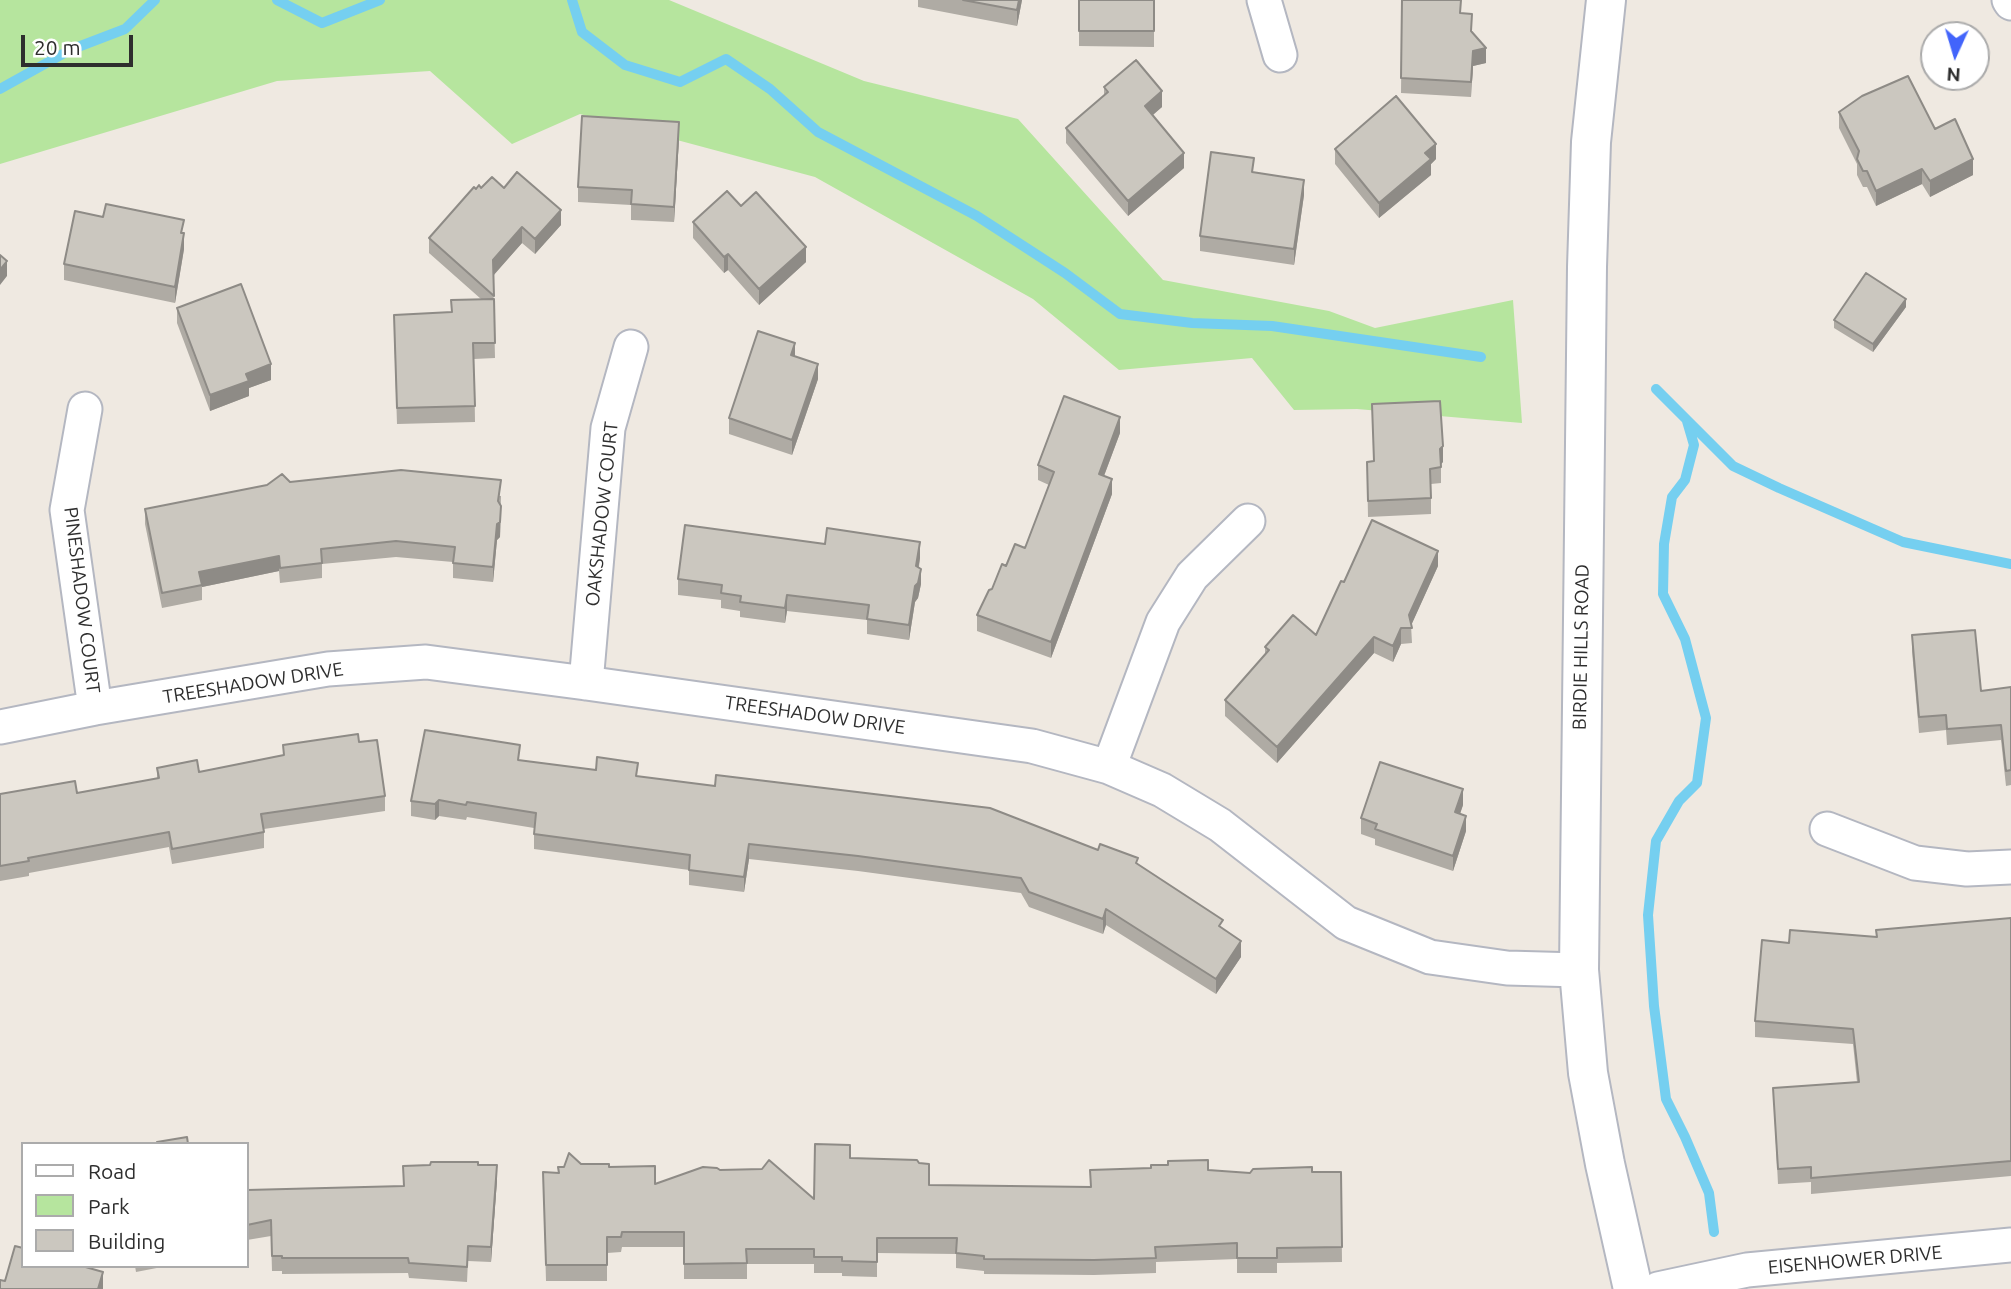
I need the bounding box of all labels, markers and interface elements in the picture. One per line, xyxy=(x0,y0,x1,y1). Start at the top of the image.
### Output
scale bar xyxy=(24,21,136,65)
north arrow xyxy=(1920,21,1990,91)
text: 20 m xyxy=(34,35,81,59)
text: N xyxy=(1946,63,1962,86)
street label: OAKSHADOW COURT xyxy=(581,421,623,607)
street label: PINESHADOW COURT xyxy=(59,506,105,694)
street label: BIRDIE HILLS ROAD xyxy=(1568,564,1594,730)
street label: TREESHADOW DRIVE xyxy=(161,657,345,709)
street label: TREESHADOW DRIVE xyxy=(723,691,907,739)
legend xyxy=(21,1142,248,1268)
text: Road xyxy=(88,1159,136,1183)
text: Park xyxy=(88,1194,130,1218)
text: Building xyxy=(88,1229,165,1253)
street label: EISENHOWER DRIVE xyxy=(1767,1241,1943,1279)

